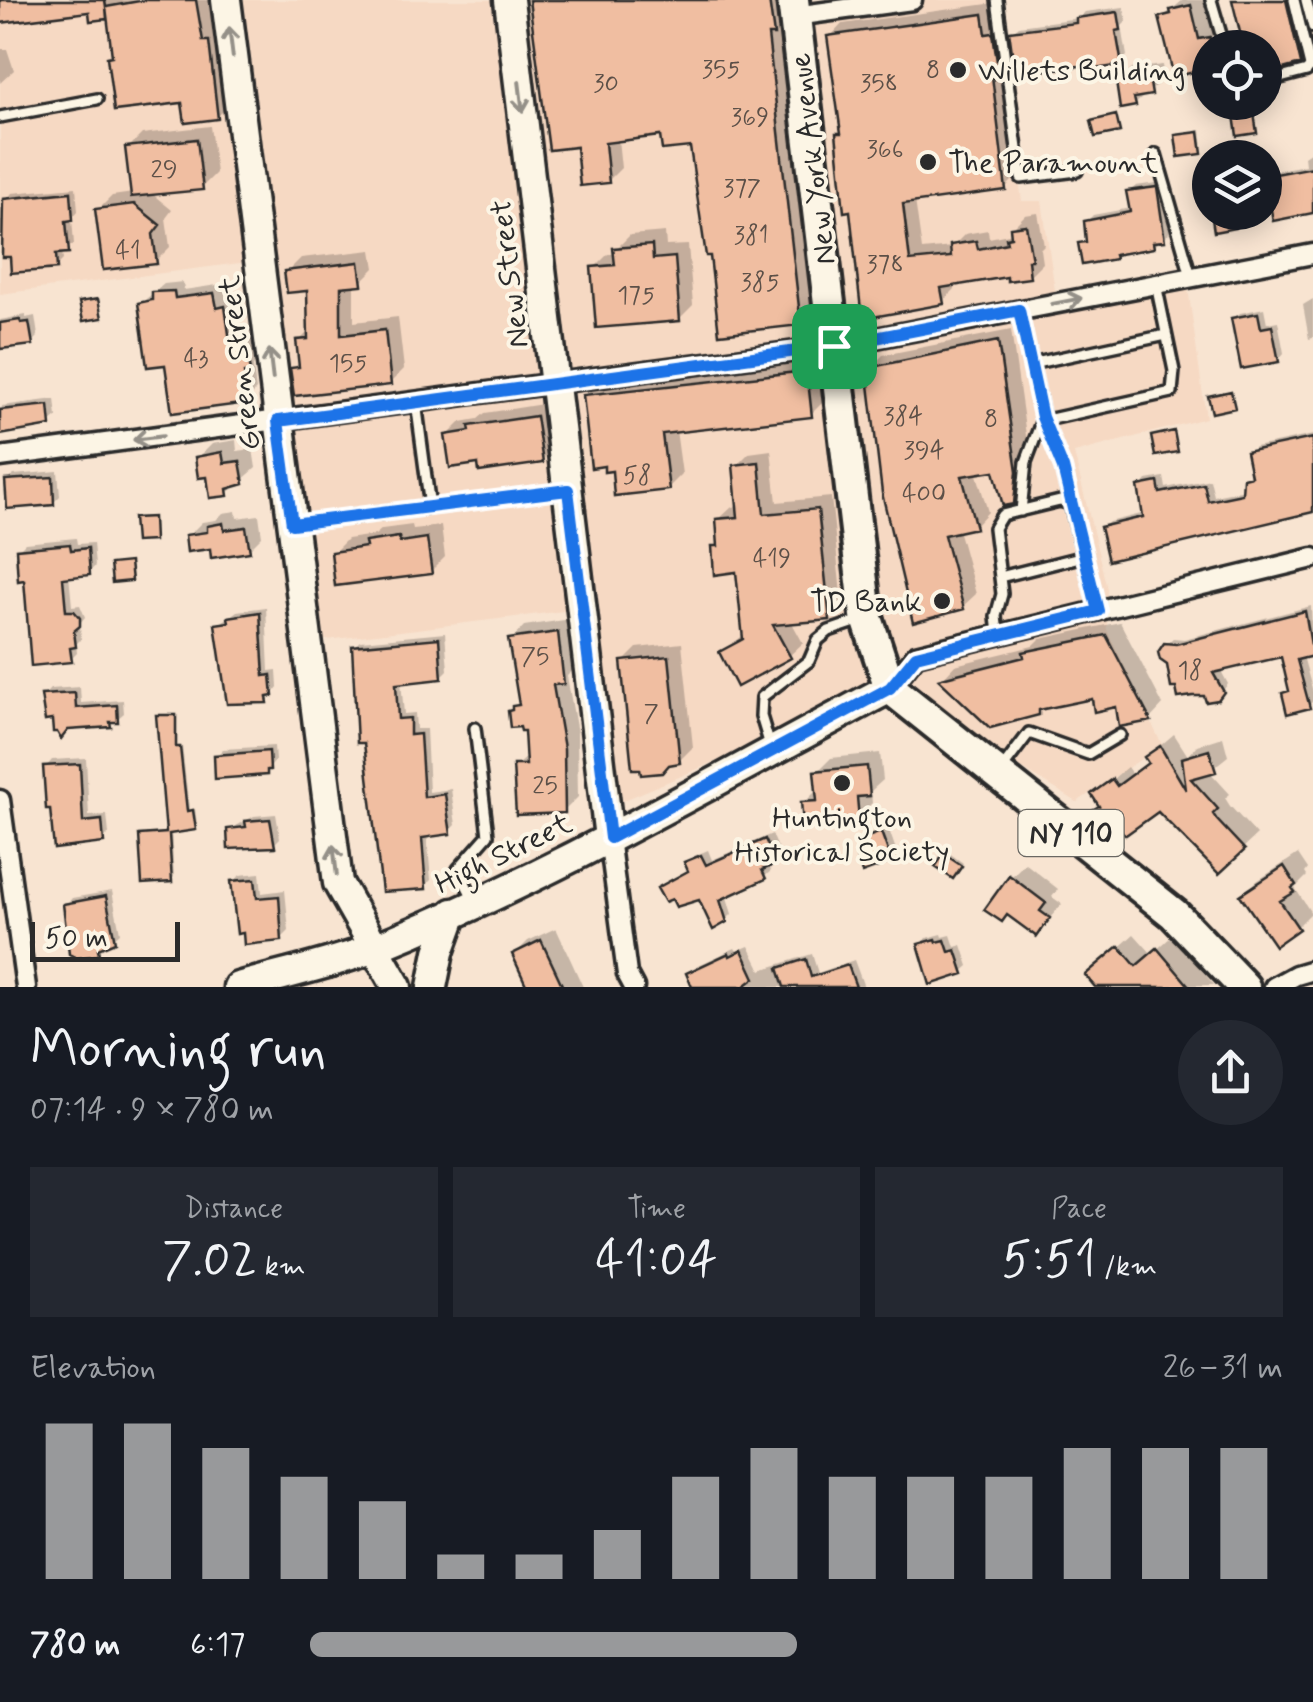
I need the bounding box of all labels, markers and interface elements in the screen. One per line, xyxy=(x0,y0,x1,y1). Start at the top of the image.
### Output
one-way arrow xyxy=(222,26,240,58)
map controls xyxy=(1192,30,1282,230)
button: locate xyxy=(1192,30,1282,120)
street label: New York Avenue xyxy=(781,51,846,267)
place label: Willets Building xyxy=(978,52,1185,91)
house number: 355 xyxy=(702,54,740,87)
house number: 8 xyxy=(926,54,940,87)
marker: Willets Building xyxy=(947,59,969,81)
house number: 30 xyxy=(593,68,619,101)
house number: 358 xyxy=(860,68,898,101)
one-way arrow xyxy=(512,80,530,112)
house number: 369 xyxy=(731,102,769,135)
house number: 366 xyxy=(867,134,903,167)
button: layers xyxy=(1192,140,1282,230)
place label: The Paramount xyxy=(948,144,1159,183)
marker: The Paramount xyxy=(917,151,939,173)
house number: 29 xyxy=(150,154,178,187)
house number: 377 xyxy=(723,173,761,206)
street label: New Street xyxy=(482,197,539,350)
house number: 381 xyxy=(734,220,768,253)
house number: 41 xyxy=(115,235,141,268)
house number: 378 xyxy=(866,249,904,282)
house number: 385 xyxy=(741,267,779,300)
street label: Green Street xyxy=(210,273,271,453)
house number: 175 xyxy=(617,280,655,313)
one-way arrow xyxy=(1051,291,1083,310)
pin xyxy=(792,304,877,389)
icon: arrive xyxy=(807,319,862,374)
house number: 43 xyxy=(183,343,209,376)
house number: 155 xyxy=(329,348,367,381)
one-way arrow xyxy=(261,349,280,381)
house number: 384 xyxy=(883,401,923,434)
house number: 8 xyxy=(984,403,998,436)
one-way arrow xyxy=(132,429,165,447)
house number: 394 xyxy=(904,435,944,468)
house number: 58 xyxy=(623,460,651,493)
house number: 400 xyxy=(902,478,946,511)
house number: 419 xyxy=(753,543,791,576)
place label: TD Bank xyxy=(810,583,922,622)
marker: TD Bank xyxy=(931,590,953,612)
house number: 75 xyxy=(521,641,549,674)
house number: 18 xyxy=(1178,655,1202,688)
house number: 7 xyxy=(643,698,659,731)
house number: 25 xyxy=(532,770,558,803)
marker: Huntington Historical Society xyxy=(831,772,853,794)
place label: Huntington Historical Society xyxy=(734,799,950,872)
street label: High Street xyxy=(429,804,580,907)
road number: NY 110 xyxy=(1018,810,1124,856)
one-way arrow xyxy=(325,845,343,877)
scale bar xyxy=(30,917,180,961)
text: 50 m xyxy=(45,921,108,958)
text: Morning run xyxy=(30,1015,327,1087)
button: share xyxy=(1178,1020,1283,1125)
text: 07:14 · 9 × 780 m xyxy=(30,1089,274,1131)
text: Distance xyxy=(185,1191,283,1228)
text: Time xyxy=(627,1191,686,1228)
text: Pace xyxy=(1051,1191,1107,1228)
text: 7.02 xyxy=(162,1228,257,1294)
text: 41:04 xyxy=(595,1228,718,1294)
text: 5:51 xyxy=(1001,1228,1096,1294)
text: km xyxy=(257,1249,306,1286)
text: /km xyxy=(1096,1249,1157,1286)
text: Elevation xyxy=(30,1347,156,1389)
text: 26–31 m xyxy=(1163,1347,1283,1389)
text: 780 m xyxy=(30,1624,120,1666)
text: 6:17 xyxy=(190,1624,245,1666)

